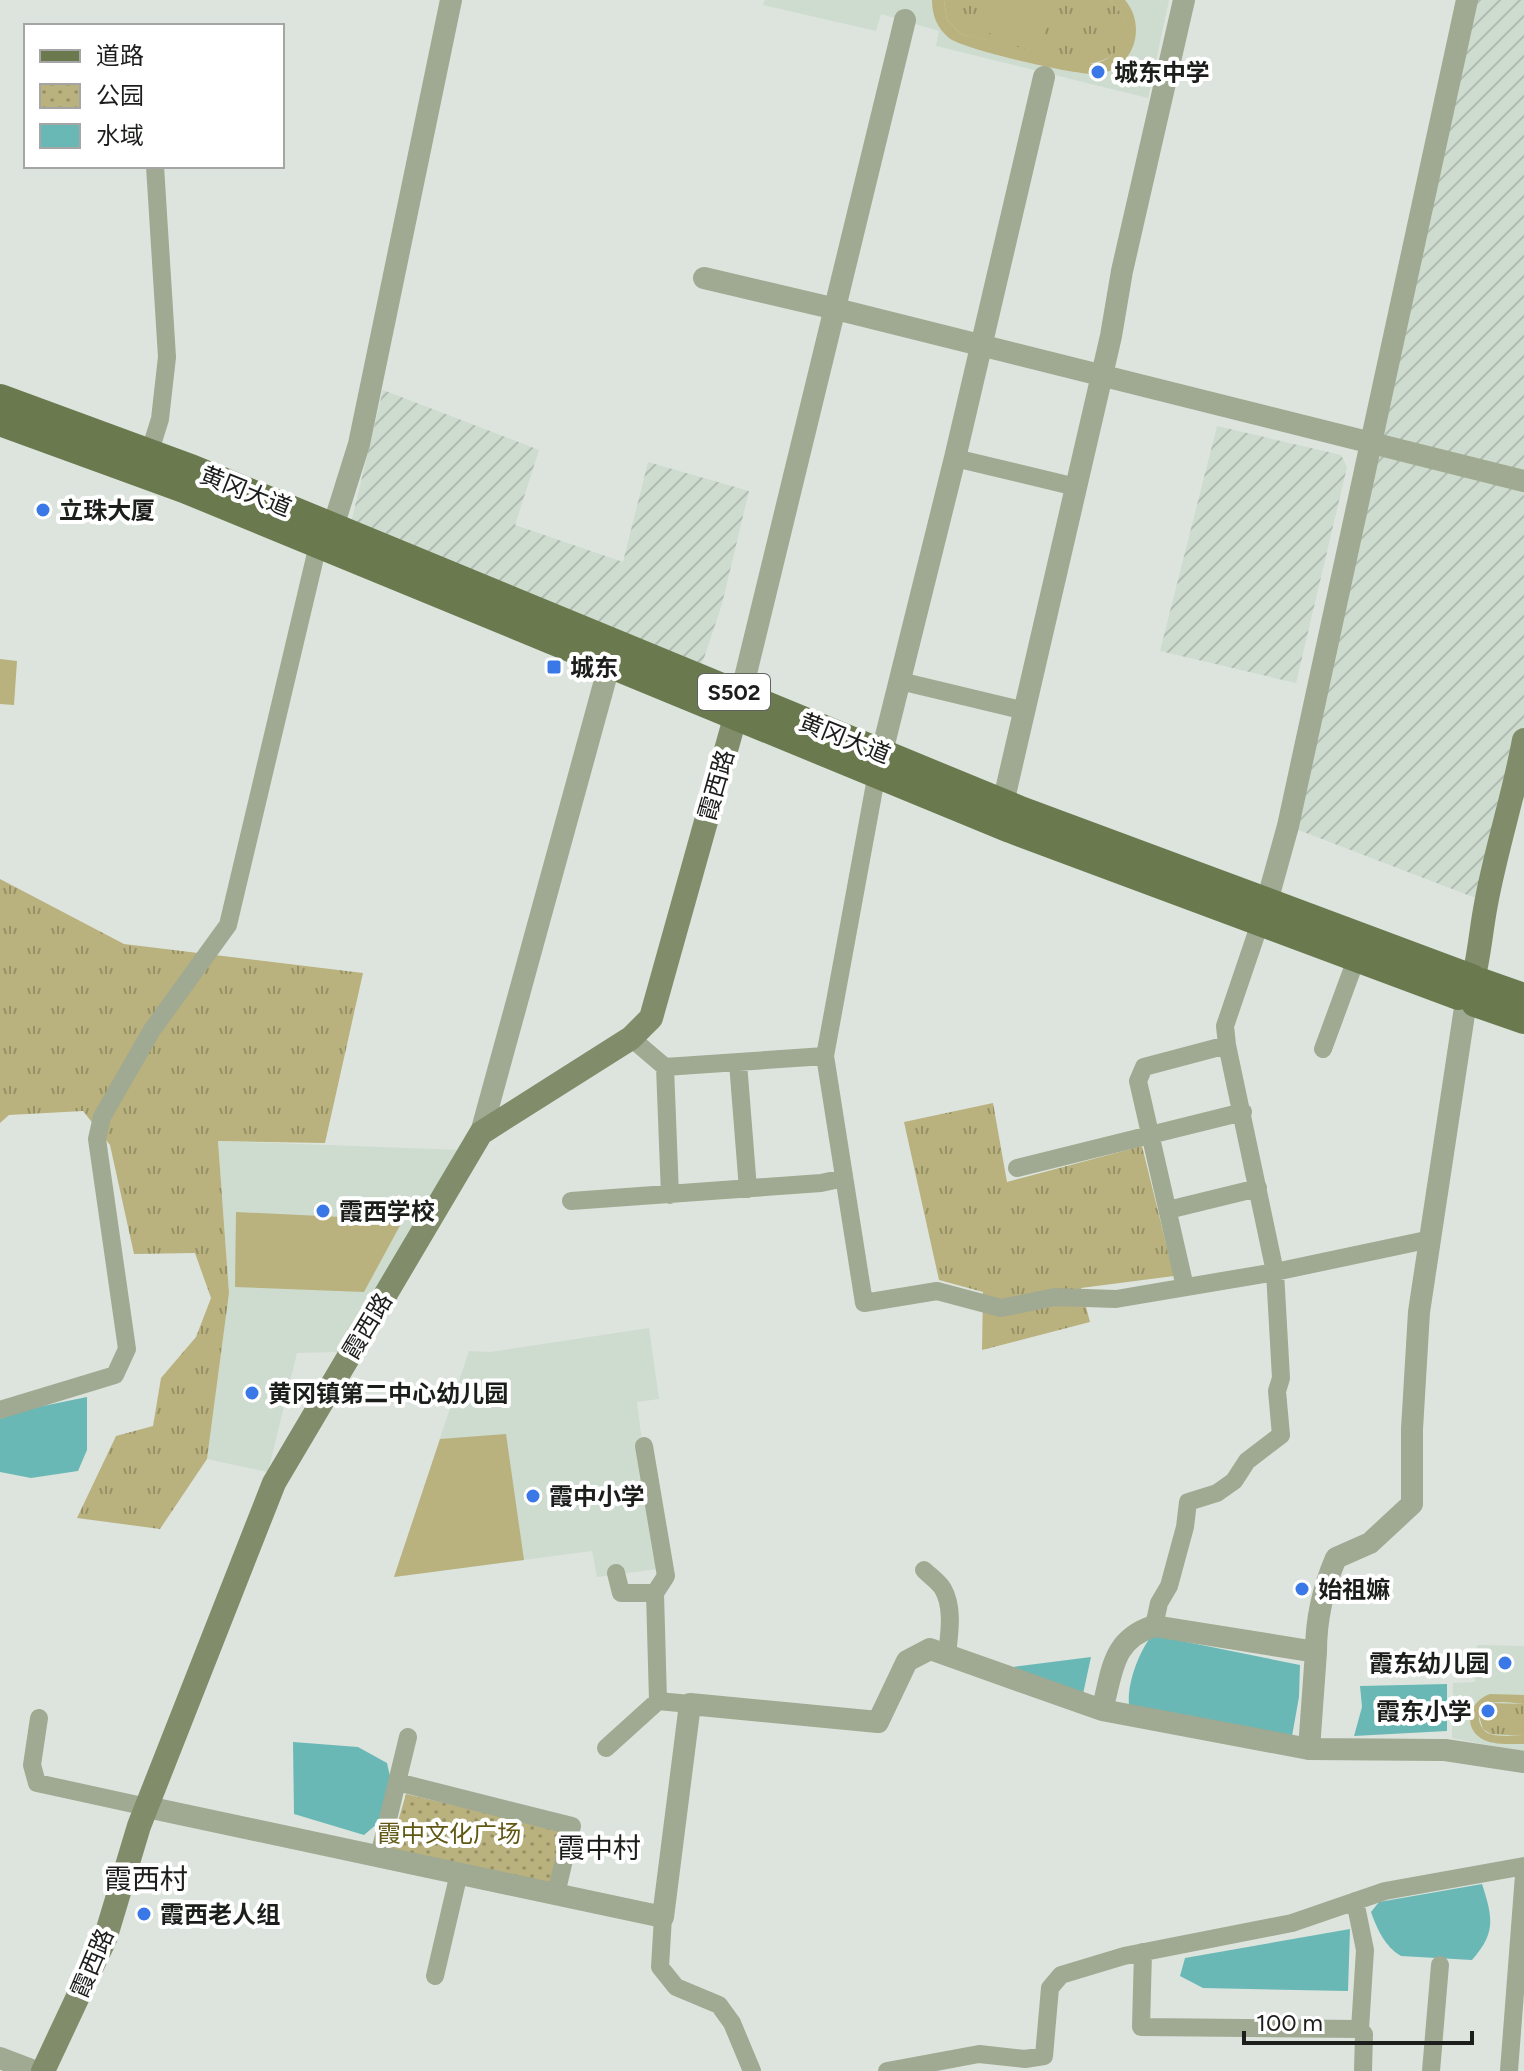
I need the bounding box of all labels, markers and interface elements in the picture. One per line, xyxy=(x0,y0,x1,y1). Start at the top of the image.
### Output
legend xyxy=(24,24,284,168)
text: 道路 xyxy=(96,41,144,70)
place label: 城东中学 xyxy=(1114,58,1210,87)
marker: 城东中学 xyxy=(1089,63,1107,81)
text: 公园 xyxy=(96,81,144,110)
text: 水域 xyxy=(96,121,144,150)
street label: 黄冈大道 xyxy=(196,460,296,522)
place label: 立珠大厦 xyxy=(59,496,155,525)
marker: 立珠大厦 xyxy=(34,501,52,519)
place label: 城东 xyxy=(570,653,618,682)
marker: 城东 xyxy=(545,658,563,676)
road number: S502 xyxy=(698,674,770,710)
street label: 黄冈大道 xyxy=(795,707,895,769)
street label: 霞西路 xyxy=(692,746,740,824)
place label: 霞西学校 xyxy=(339,1197,435,1226)
marker: 霞西学校 xyxy=(314,1202,332,1220)
street label: 霞西路 xyxy=(336,1288,398,1364)
place label: 黄冈镇第二中心幼儿园 xyxy=(268,1379,508,1408)
marker: 黄冈镇第二中心幼儿园 xyxy=(243,1384,261,1402)
place label: 霞中小学 xyxy=(549,1482,645,1511)
marker: 霞中小学 xyxy=(524,1487,542,1505)
place label: 始祖嫲 xyxy=(1318,1575,1390,1604)
marker: 始祖嫲 xyxy=(1293,1580,1311,1598)
place label: 霞东幼儿园 xyxy=(1369,1649,1489,1678)
marker: 霞东幼儿园 xyxy=(1496,1654,1514,1672)
place label: 霞东小学 xyxy=(1376,1697,1472,1726)
marker: 霞东小学 xyxy=(1479,1702,1497,1720)
park label: 霞中文化广场 xyxy=(377,1819,521,1848)
district label: 霞中村 xyxy=(557,1831,641,1865)
district label: 霞西村 xyxy=(104,1862,188,1896)
place label: 霞西老人组 xyxy=(160,1900,280,1929)
marker: 霞西老人组 xyxy=(135,1905,153,1923)
street label: 霞西路 xyxy=(65,1924,119,2002)
scale bar xyxy=(1244,1995,1472,2045)
text: 100 m xyxy=(1256,2008,1323,2037)

